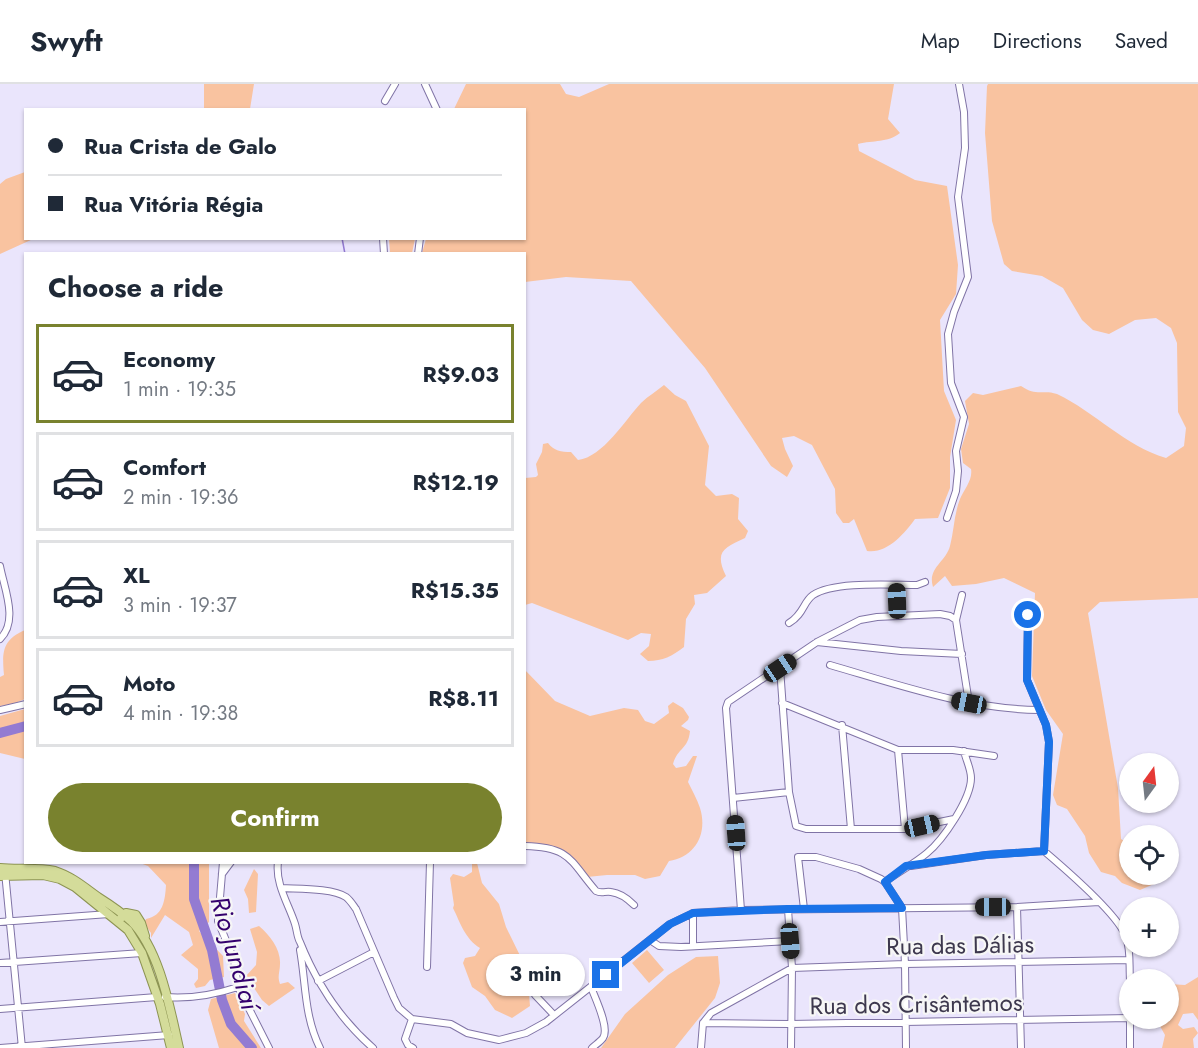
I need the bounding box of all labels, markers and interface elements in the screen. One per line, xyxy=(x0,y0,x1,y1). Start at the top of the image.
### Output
text: Swyft xyxy=(30,21,103,62)
text: Map xyxy=(921,26,960,56)
text: Directions xyxy=(993,26,1082,56)
text: Saved xyxy=(1115,26,1168,56)
text: Rua Crista de Galo xyxy=(84,130,277,162)
text: Rua Vitória Régia xyxy=(84,188,263,220)
text: Choose a ride xyxy=(48,268,223,307)
text: Economy xyxy=(123,343,215,375)
icon: car xyxy=(51,347,105,401)
text: R$9.03 xyxy=(423,358,499,390)
text: 1 min · 19:35 xyxy=(123,375,236,404)
text: Comfort xyxy=(123,451,206,483)
icon: car xyxy=(51,455,105,509)
text: R$12.19 xyxy=(412,466,499,498)
text: 2 min · 19:36 xyxy=(123,483,239,512)
text: XL xyxy=(123,559,150,591)
icon: car xyxy=(51,563,105,617)
text: R$15.35 xyxy=(411,574,499,606)
car xyxy=(887,583,907,619)
text: 3 min · 19:37 xyxy=(123,591,237,620)
route start xyxy=(1014,601,1041,628)
car xyxy=(760,650,800,686)
text: Moto xyxy=(123,667,176,699)
icon: car xyxy=(51,671,105,725)
text: R$8.11 xyxy=(428,682,499,714)
car xyxy=(950,691,988,715)
text: 4 min · 19:38 xyxy=(123,699,238,728)
north arrow xyxy=(1119,753,1179,813)
map controls xyxy=(1119,753,1179,1029)
button: Confirm xyxy=(48,783,502,852)
car xyxy=(902,813,942,839)
car xyxy=(726,814,746,852)
button: locate xyxy=(1119,825,1179,885)
water label: Rio Jundiaí xyxy=(201,892,270,1018)
button: + xyxy=(1119,897,1179,957)
car xyxy=(975,898,1011,916)
car xyxy=(780,922,800,960)
street label: Rua das Dálias xyxy=(886,926,1034,964)
callout: 3 min xyxy=(486,954,585,996)
text: 3 min xyxy=(510,960,561,989)
route end xyxy=(592,961,619,988)
button: − xyxy=(1119,969,1179,1029)
street label: Rua dos Crisântemos xyxy=(809,985,1023,1023)

